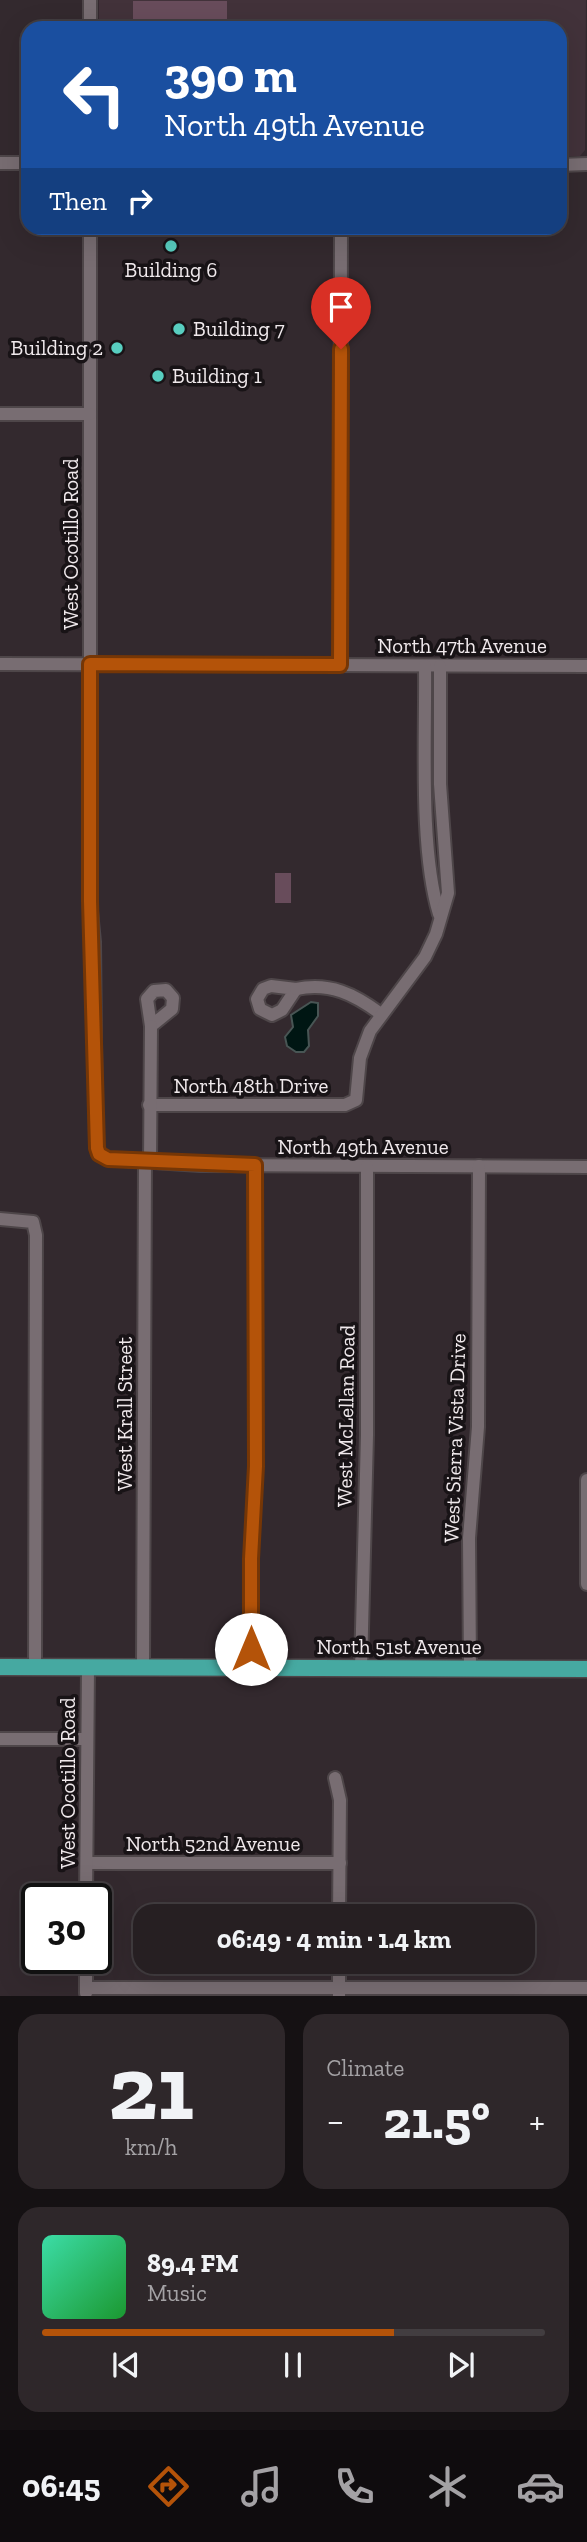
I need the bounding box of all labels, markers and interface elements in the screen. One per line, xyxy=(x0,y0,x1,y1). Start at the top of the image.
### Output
text: 390 m xyxy=(164,46,297,105)
icon: left xyxy=(49,49,140,140)
text: North 49th Avenue xyxy=(164,106,425,144)
icon: right xyxy=(121,182,159,220)
text: Then xyxy=(49,185,107,217)
marker: Building 6 xyxy=(163,238,179,254)
place label: Building 6 xyxy=(125,257,217,282)
pin xyxy=(311,277,371,349)
icon: arrive xyxy=(322,288,360,326)
place label: Building 7 xyxy=(193,316,285,341)
marker: Building 7 xyxy=(171,321,187,337)
place label: Building 2 xyxy=(11,335,103,360)
marker: Building 2 xyxy=(109,340,125,356)
place label: Building 1 xyxy=(172,363,262,388)
marker: Building 1 xyxy=(150,368,166,384)
street label: West Ocotillo Road xyxy=(58,458,83,630)
street label: North 47th Avenue xyxy=(377,633,547,658)
street label: North 48th Drive xyxy=(174,1073,329,1098)
street label: North 49th Avenue xyxy=(277,1134,449,1159)
street label: West McLellan Road xyxy=(331,1324,360,1507)
street label: West Sierra Vista Drive xyxy=(438,1333,471,1543)
street label: West Krall Street xyxy=(112,1337,137,1491)
position arrow xyxy=(214,1612,288,1686)
street label: North 51st Avenue xyxy=(316,1634,482,1659)
street label: West Ocotillo Road xyxy=(55,1697,80,1869)
street label: North 52nd Avenue xyxy=(126,1831,300,1856)
speed limit sign: 30 xyxy=(21,1883,112,1974)
text: 06:49 · 4 min · 1.4 km xyxy=(217,1923,451,1955)
text: 21 xyxy=(108,2033,194,2142)
text: Climate xyxy=(327,2054,404,2082)
text: 21.5° xyxy=(383,2089,490,2151)
text: − xyxy=(327,2098,344,2144)
text: + xyxy=(529,2098,545,2144)
text: km/h xyxy=(125,2133,178,2161)
text: 89.4 FM xyxy=(147,2247,239,2279)
text: Music xyxy=(147,2279,207,2307)
icon: previous xyxy=(107,2346,145,2384)
icon: pause xyxy=(274,2346,312,2384)
icon: next xyxy=(442,2346,480,2384)
icon: directions xyxy=(144,2462,193,2511)
icon: music xyxy=(237,2462,286,2511)
icon: phone xyxy=(330,2462,379,2511)
icon: climate xyxy=(423,2462,472,2511)
icon: car xyxy=(516,2462,565,2511)
text: 06:45 xyxy=(22,2467,100,2505)

